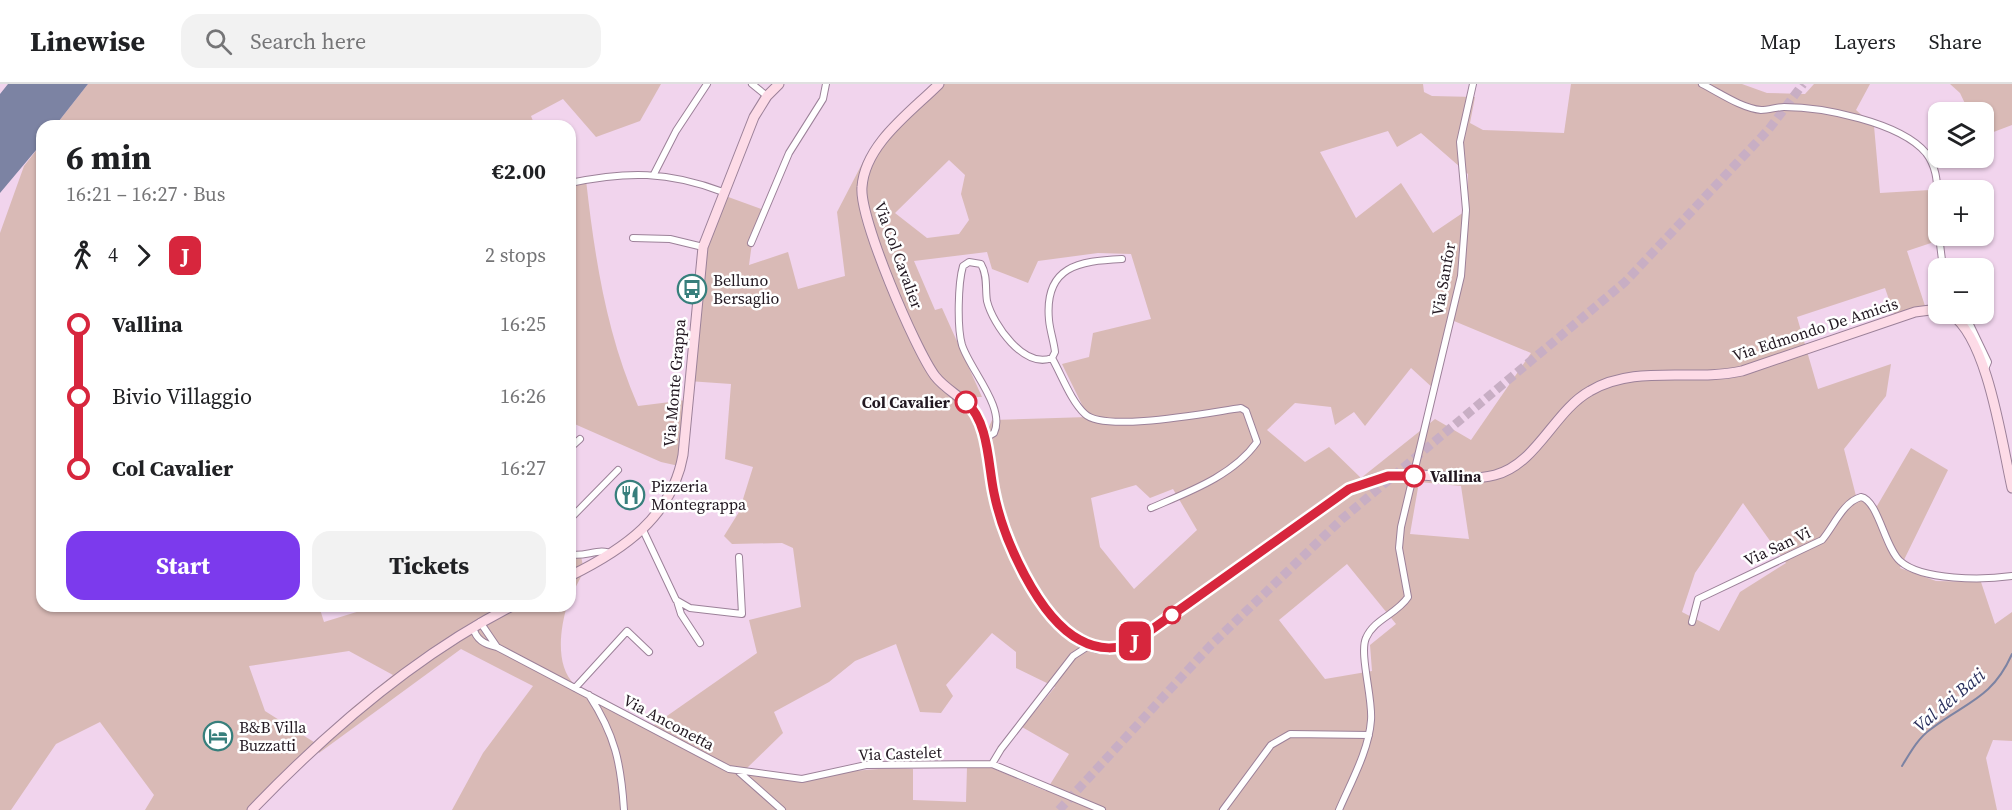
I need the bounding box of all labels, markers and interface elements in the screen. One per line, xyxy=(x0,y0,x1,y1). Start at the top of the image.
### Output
search box xyxy=(181,14,601,68)
text: Linewise xyxy=(30,22,145,60)
icon: search xyxy=(202,25,235,58)
text: Search here xyxy=(250,26,366,56)
text: Map xyxy=(1760,27,1801,56)
text: Layers xyxy=(1834,27,1896,56)
text: Share xyxy=(1929,27,1982,56)
map controls xyxy=(1928,102,1994,324)
button: layers xyxy=(1928,102,1994,168)
text: 6 min xyxy=(66,135,152,180)
text: €2.00 xyxy=(492,156,546,186)
text: 16:21 – 16:27 · Bus xyxy=(66,180,225,208)
button: + xyxy=(1928,180,1994,246)
street label: Via Col Cavalier xyxy=(869,198,929,312)
icon: walk xyxy=(66,239,99,272)
icon: forward xyxy=(127,239,160,272)
street label: Via Sanfor xyxy=(1426,240,1460,317)
text: 4 xyxy=(108,241,118,269)
text: J xyxy=(181,241,189,270)
text: 2 stops xyxy=(485,241,546,269)
button: − xyxy=(1928,258,1994,324)
place label: Belluno Bersaglio xyxy=(713,269,779,309)
bus stop icon: Belluno Bersaglio xyxy=(676,273,708,305)
street label: Via Edmondo De Amicis xyxy=(1729,292,1901,366)
text: Vallina xyxy=(112,309,183,339)
text: 16:25 xyxy=(500,310,546,338)
street label: Via Monte Grappa xyxy=(657,317,691,448)
text: Bivio Villaggio xyxy=(112,381,252,411)
text: 16:26 xyxy=(500,382,546,410)
place label: Col Cavalier xyxy=(862,391,951,413)
marker: Col Cavalier xyxy=(955,391,977,413)
text: Col Cavalier xyxy=(112,453,233,483)
text: 16:27 xyxy=(500,454,546,482)
marker: Vallina xyxy=(1403,465,1425,487)
place label: Vallina xyxy=(1430,465,1482,487)
place label: Pizzeria Montegrappa xyxy=(651,475,747,515)
restaurant icon: Pizzeria Montegrappa xyxy=(614,479,646,511)
street label: Via San Vi xyxy=(1740,521,1814,571)
button: Start xyxy=(66,531,300,600)
button: Tickets xyxy=(312,531,546,600)
unlabelled marker xyxy=(1163,606,1181,624)
line badge: J xyxy=(1116,622,1154,660)
text: J xyxy=(1131,627,1139,656)
water label: Val dei Bati xyxy=(1908,662,1991,737)
street label: Via Anconetta xyxy=(620,689,719,756)
place label: B&B Villa Buzzatti xyxy=(239,716,307,756)
hotel icon: B&B Villa Buzzatti xyxy=(202,720,234,752)
street label: Via Castelet xyxy=(858,741,943,765)

